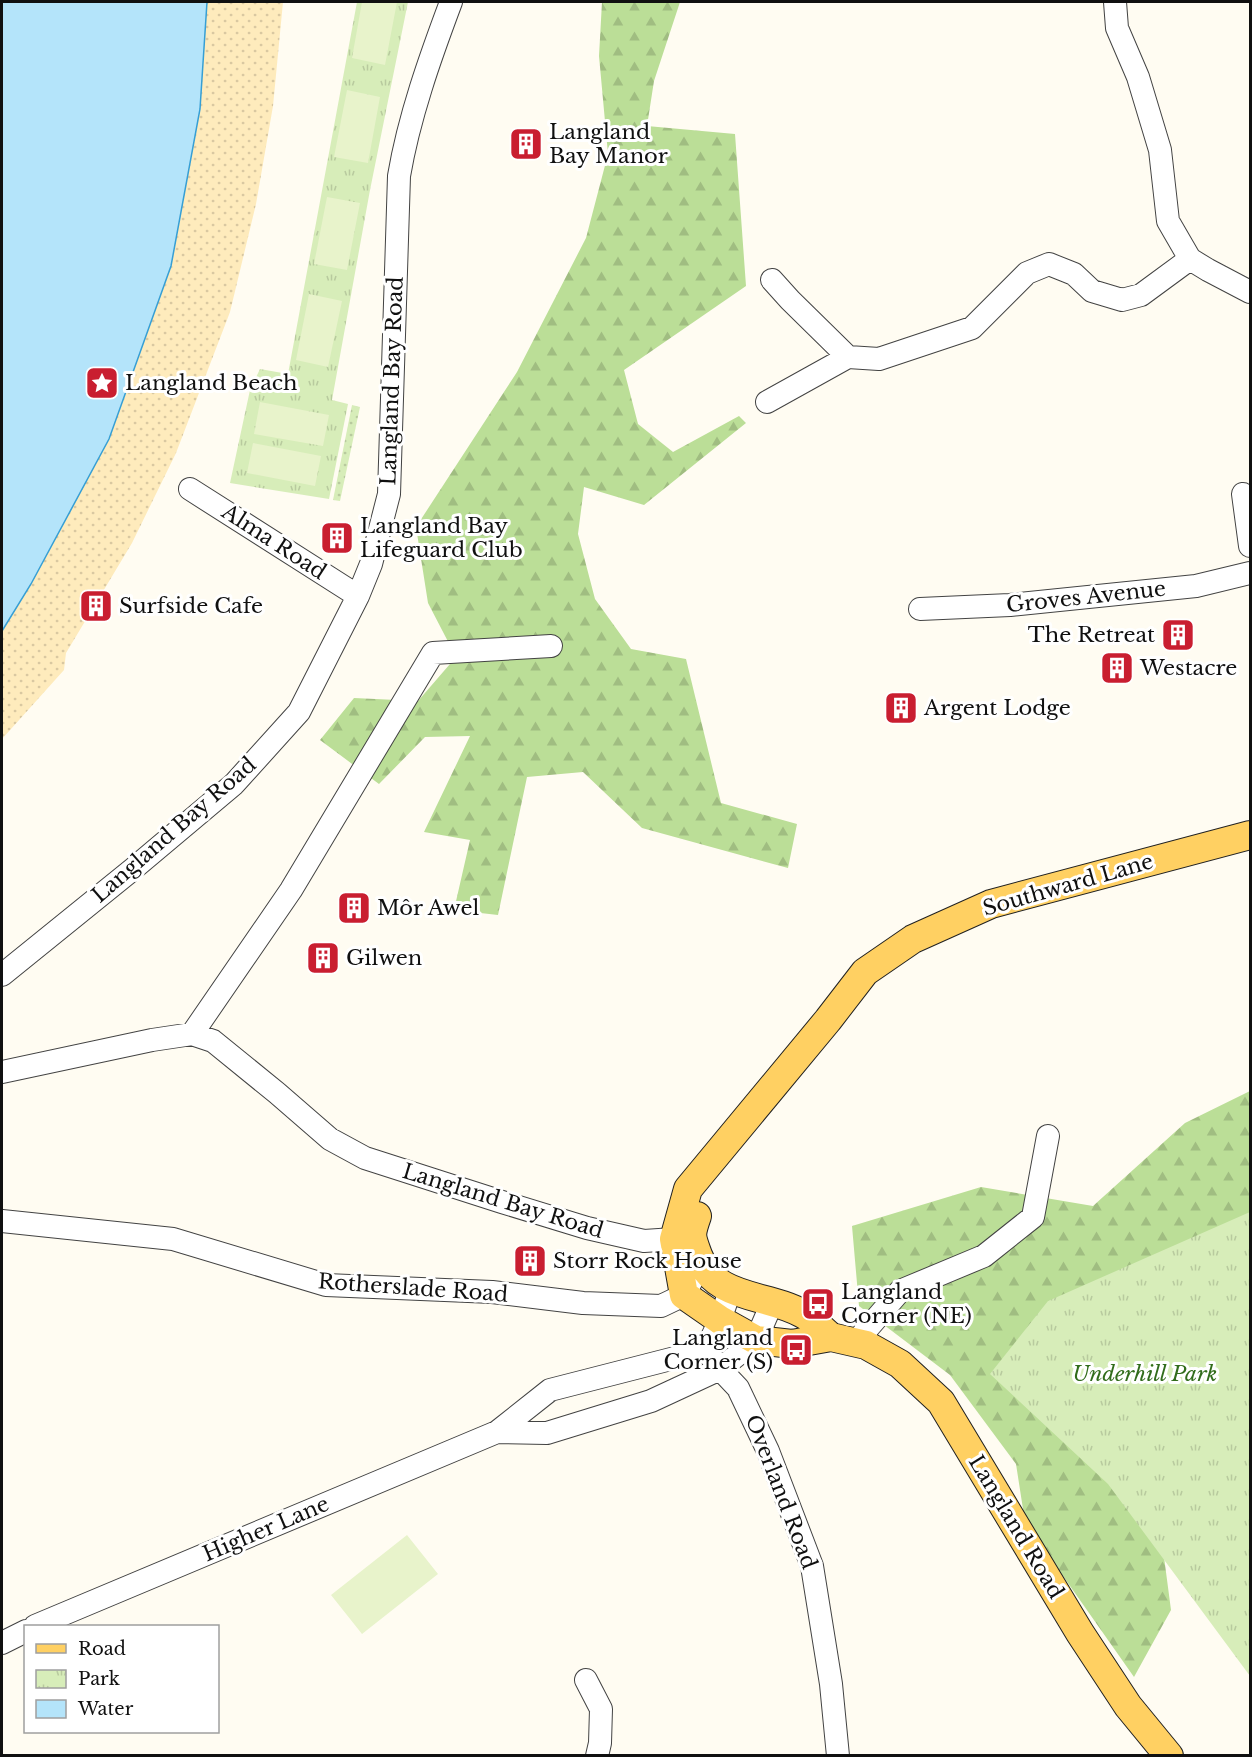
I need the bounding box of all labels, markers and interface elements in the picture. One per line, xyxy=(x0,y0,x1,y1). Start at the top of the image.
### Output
place label: Langland Bay Manor xyxy=(549,119,668,169)
building icon: Langland Bay Manor xyxy=(508,126,544,162)
street label: Langland Bay Road xyxy=(375,276,409,486)
place icon: Langland Beach xyxy=(84,365,120,401)
place label: Langland Beach xyxy=(125,370,298,396)
street label: Alma Road xyxy=(216,498,331,585)
place label: Langland Bay Lifeguard Club xyxy=(360,513,523,563)
building icon: Langland Bay Lifeguard Club xyxy=(319,520,355,556)
street label: Groves Avenue xyxy=(1005,576,1167,618)
building icon: Surfside Cafe xyxy=(78,588,114,624)
place label: Surfside Cafe xyxy=(119,593,263,619)
building icon: The Retreat xyxy=(1160,617,1196,653)
place label: The Retreat xyxy=(1028,622,1155,648)
building icon: Westacre xyxy=(1099,650,1135,686)
place label: Westacre xyxy=(1139,655,1237,681)
building icon: Argent Lodge xyxy=(883,690,919,726)
place label: Argent Lodge xyxy=(923,695,1071,721)
street label: Langland Bay Road xyxy=(87,752,261,908)
street label: Southward Lane xyxy=(980,848,1156,922)
building icon: Môr Awel xyxy=(336,890,372,926)
place label: Môr Awel xyxy=(377,895,479,921)
building icon: Gilwen xyxy=(305,940,341,976)
place label: Gilwen xyxy=(346,945,422,971)
street label: Langland Bay Road xyxy=(399,1158,607,1244)
building icon: Storr Rock House xyxy=(512,1243,548,1279)
place label: Storr Rock House xyxy=(553,1248,742,1274)
street label: Rotherslade Road xyxy=(317,1268,509,1308)
place label: Langland Corner (NE) xyxy=(841,1279,972,1329)
bus stop icon: Langland Corner (NE) xyxy=(800,1286,836,1322)
place label: Langland Corner (S) xyxy=(663,1325,773,1375)
bus stop icon: Langland Corner (S) xyxy=(778,1332,814,1368)
park label: Underhill Park xyxy=(1073,1361,1217,1387)
street label: Overland Road xyxy=(740,1411,822,1573)
street label: Langland Road xyxy=(963,1450,1069,1604)
street label: Higher Lane xyxy=(199,1491,333,1567)
legend xyxy=(24,1625,219,1733)
text: Road xyxy=(78,1638,126,1660)
text: Park xyxy=(78,1668,120,1690)
text: Water xyxy=(77,1698,134,1720)

